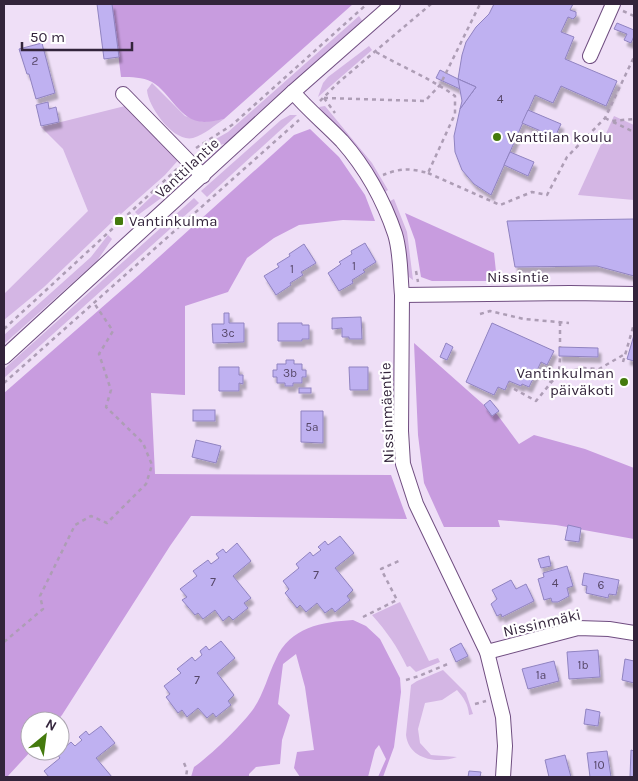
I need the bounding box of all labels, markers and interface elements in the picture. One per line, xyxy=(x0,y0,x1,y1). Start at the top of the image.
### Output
scale bar xyxy=(22,20,132,52)
text: 50 m xyxy=(30,28,65,46)
house number: 2 xyxy=(32,54,39,68)
house number: 4 xyxy=(497,92,504,106)
place label: Vanttilan koulu xyxy=(507,128,612,146)
marker: Vanttilan koulu xyxy=(491,131,503,143)
street label: Vanttilantie xyxy=(151,134,223,202)
place label: Vantinkulma xyxy=(129,212,217,230)
marker: Vantinkulma xyxy=(113,215,125,227)
house number: 1 xyxy=(352,259,356,273)
house number: 1 xyxy=(290,262,294,276)
street label: Nissintie xyxy=(487,268,549,286)
house number: 3c xyxy=(221,326,235,340)
street label: Nissinmäentie xyxy=(376,362,398,464)
place label: Vantinkulman päiväkoti xyxy=(516,364,614,399)
house number: 3b xyxy=(283,366,297,380)
marker: Vantinkulman päiväkoti xyxy=(618,376,630,388)
house number: 5a xyxy=(305,420,319,434)
house number: 7 xyxy=(313,568,319,582)
house number: 7 xyxy=(210,575,216,589)
house number: 4 xyxy=(552,576,559,590)
house number: 6 xyxy=(598,578,605,592)
street label: Nissinmäki xyxy=(501,605,583,641)
house number: 1b xyxy=(577,658,589,672)
house number: 1a xyxy=(536,668,546,682)
house number: 7 xyxy=(194,673,200,687)
north arrow xyxy=(20,711,70,761)
text: N xyxy=(43,715,60,735)
house number: 10 xyxy=(593,758,605,772)

